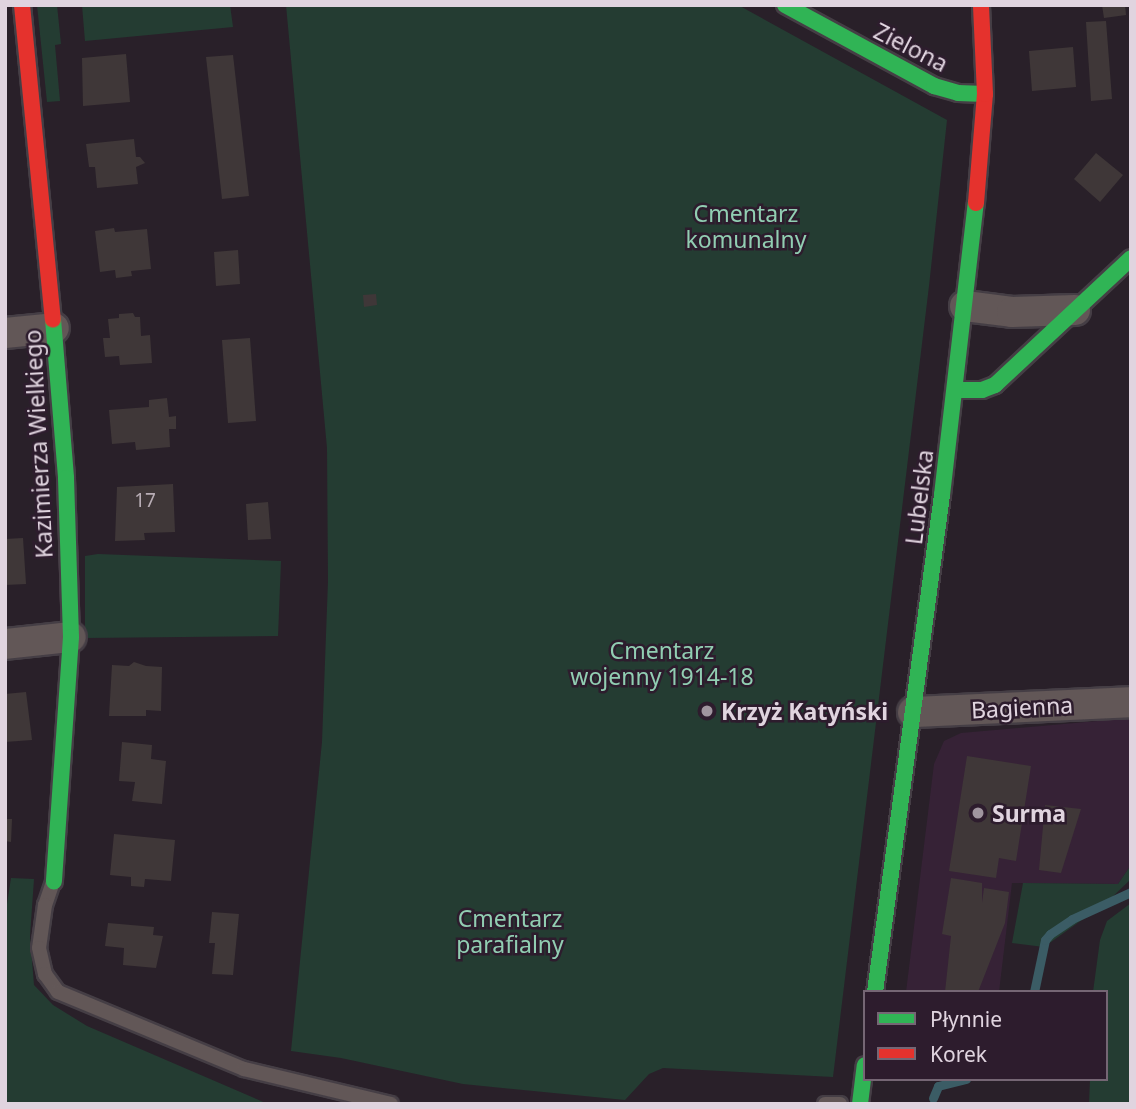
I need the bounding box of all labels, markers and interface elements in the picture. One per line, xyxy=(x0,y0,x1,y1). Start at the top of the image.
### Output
street label: Zielona xyxy=(870,17,952,77)
park label: Cmentarz komunalny xyxy=(686,199,806,253)
street label: Kazimierza Wielkiego xyxy=(18,329,58,559)
street label: Lubelska xyxy=(899,448,939,546)
house number: 17 xyxy=(134,490,156,512)
park label: Cmentarz wojenny 1914-18 xyxy=(570,636,754,690)
street label: Bagienna xyxy=(970,691,1074,723)
place label: Krzyż Katyński xyxy=(721,697,888,725)
marker: Krzyż Katyński xyxy=(699,703,715,719)
place label: Surma xyxy=(992,799,1066,827)
marker: Surma xyxy=(970,805,986,821)
park label: Cmentarz parafialny xyxy=(456,904,564,958)
legend xyxy=(863,990,1108,1081)
text: Płynnie xyxy=(930,1005,1002,1033)
text: Korek xyxy=(930,1040,987,1068)

